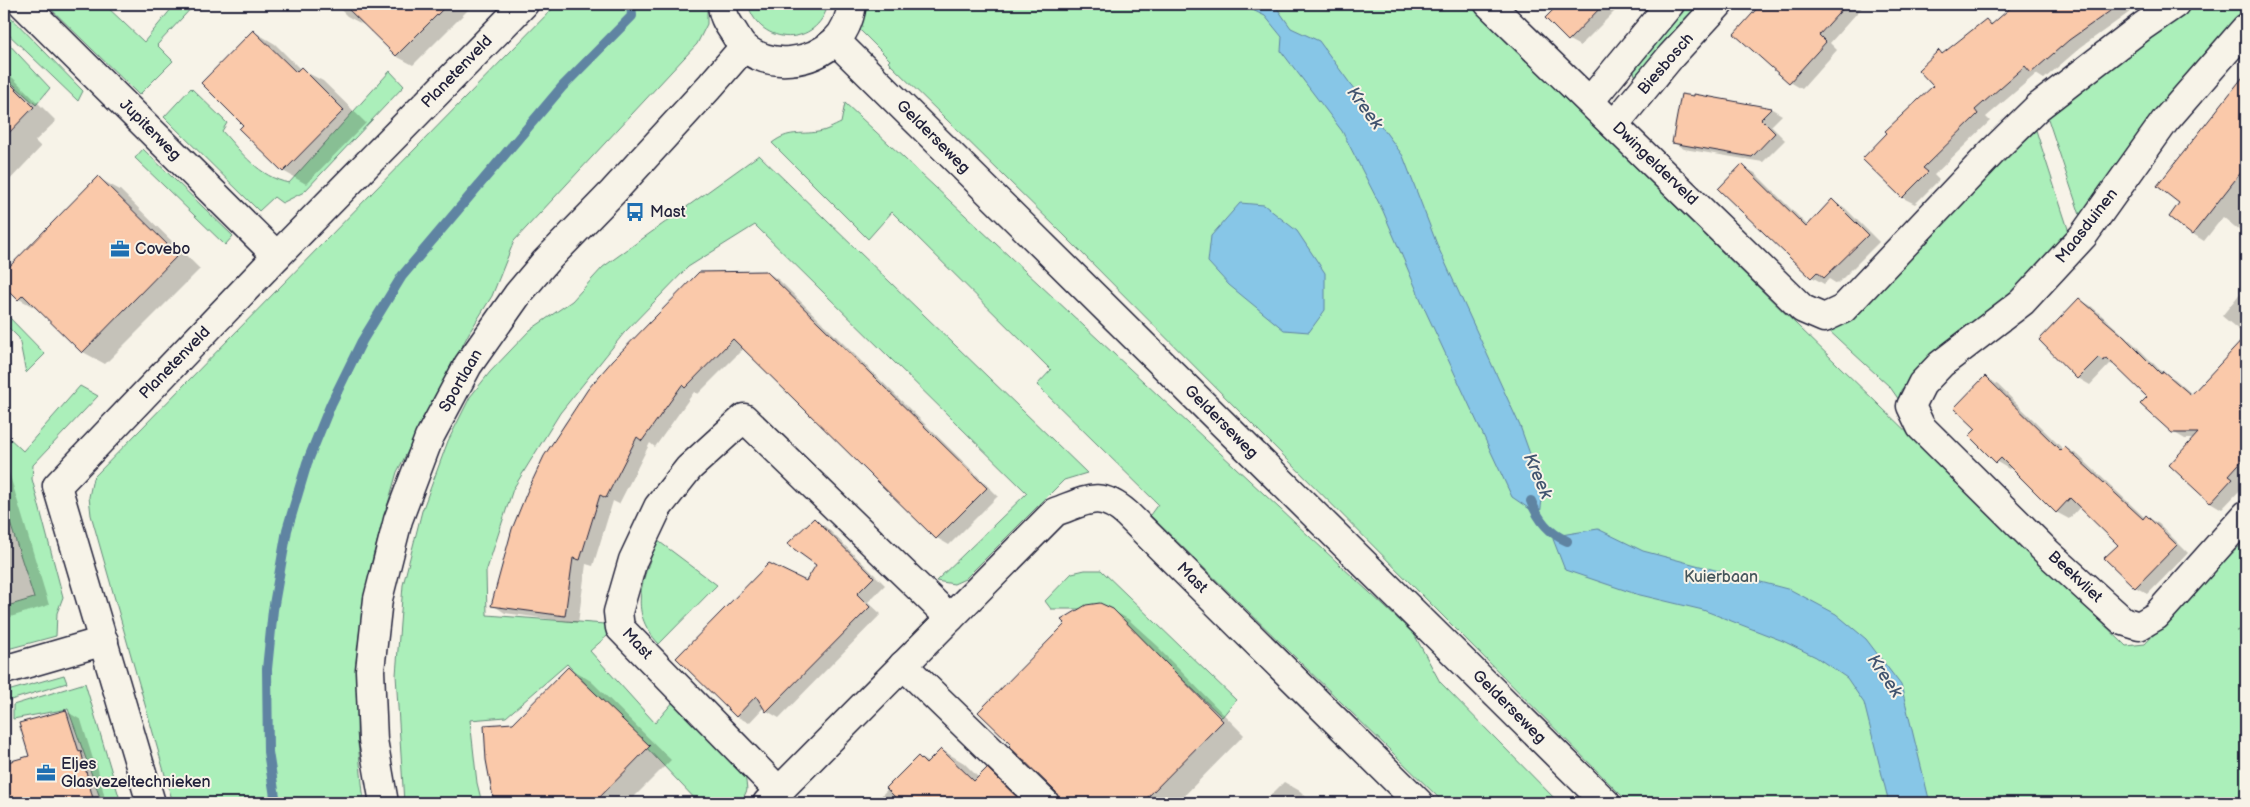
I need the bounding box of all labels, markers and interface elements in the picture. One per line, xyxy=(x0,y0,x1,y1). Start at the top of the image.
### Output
street label: Biesbosch xyxy=(1634,29,1698,99)
street label: Planetenveld xyxy=(418,32,496,112)
water label: Kreek xyxy=(1342,83,1388,134)
street label: Jupiterweg xyxy=(115,95,185,165)
street label: Gelderseweg xyxy=(892,96,974,178)
street label: Dwingelderveld xyxy=(1608,118,1702,210)
street label: Maasduinen xyxy=(2052,185,2122,267)
bus stop icon: Mast xyxy=(624,201,646,223)
place label: Mast xyxy=(650,203,686,222)
office icon: Covebo xyxy=(109,238,131,260)
place label: Covebo xyxy=(135,240,190,259)
street label: Planetenveld xyxy=(136,323,214,403)
street label: Sportlaan xyxy=(435,346,487,416)
street label: Gelderseweg xyxy=(1180,381,1262,463)
water label: Kreek xyxy=(1519,450,1557,503)
street label: Beekvliet xyxy=(2044,547,2106,607)
street label: Mast xyxy=(1173,559,1211,597)
park label: Kuierbaan xyxy=(1684,568,1758,587)
street label: Mast xyxy=(618,624,656,664)
water label: Kreek xyxy=(1863,650,1908,703)
street label: Gelderseweg xyxy=(1468,666,1550,748)
place label: Eljes Glasvezeltechnieken xyxy=(61,755,211,792)
office icon: Eljes Glasvezeltechnieken xyxy=(35,762,57,784)

